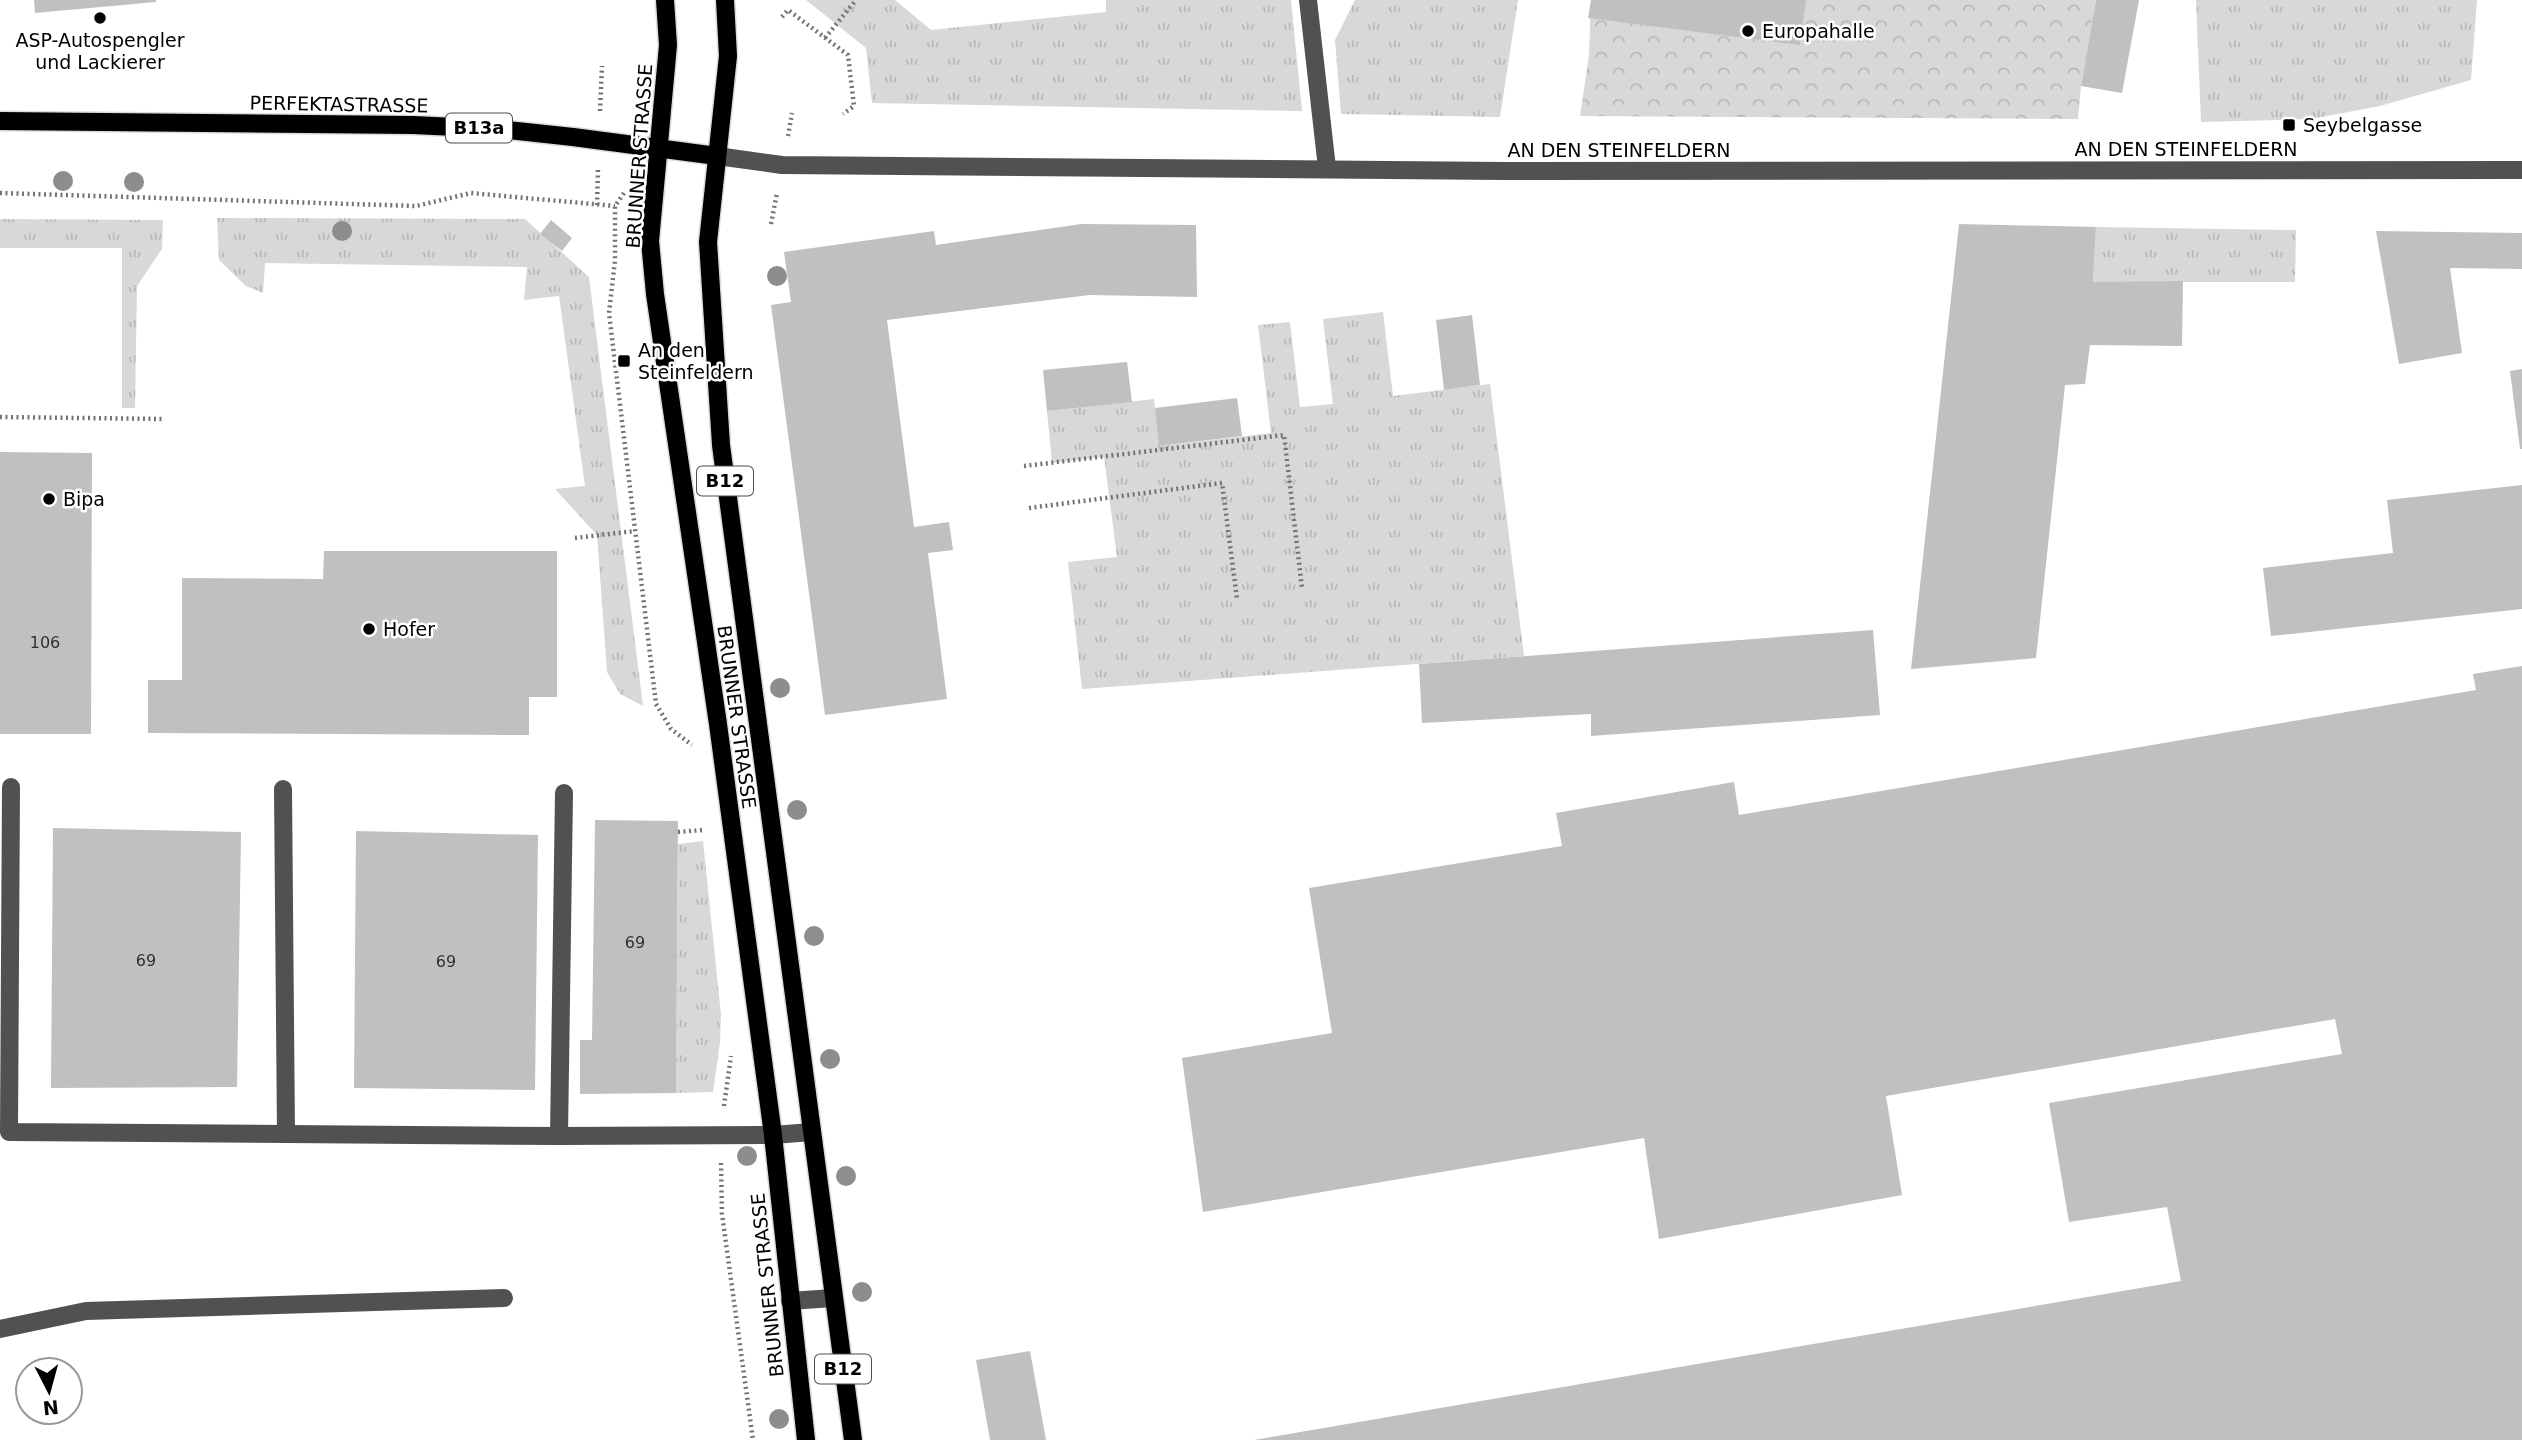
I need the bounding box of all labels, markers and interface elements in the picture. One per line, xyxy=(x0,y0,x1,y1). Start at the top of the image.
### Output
marker: ASP-Autospengler und Lackierer xyxy=(92,10,108,26)
place label: Europahalle xyxy=(1762,20,1875,42)
marker: Europahalle xyxy=(1740,23,1756,39)
place label: ASP-Autospengler und Lackierer xyxy=(15,29,185,73)
street label: BRUNNER STRASSE xyxy=(622,63,656,249)
street label: PERFEKTASTRASSE xyxy=(249,91,429,117)
road number: B13a xyxy=(446,113,512,142)
place label: Seybelgasse xyxy=(2303,114,2422,136)
marker: Seybelgasse xyxy=(2281,117,2297,133)
street label: AN DEN STEINFELDERN xyxy=(2074,138,2298,160)
street label: AN DEN STEINFELDERN xyxy=(1507,139,1731,161)
place label: An den Steinfeldern xyxy=(638,339,753,383)
marker: An den Steinfeldern xyxy=(616,353,632,369)
road number: B12 xyxy=(697,466,753,495)
place label: Bipa xyxy=(63,488,105,510)
marker: Bipa xyxy=(41,491,57,507)
place label: Hofer xyxy=(383,618,435,640)
marker: Hofer xyxy=(361,621,377,637)
street label: BRUNNER STRASSE xyxy=(713,624,761,810)
house number: 106 xyxy=(30,633,60,652)
house number: 69 xyxy=(625,933,645,952)
house number: 69 xyxy=(136,951,156,970)
house number: 69 xyxy=(436,952,456,971)
street label: BRUNNER STRASSE xyxy=(746,1192,788,1378)
road number: B12 xyxy=(815,1354,871,1384)
north arrow xyxy=(14,1356,84,1426)
text: N xyxy=(42,1396,60,1420)

